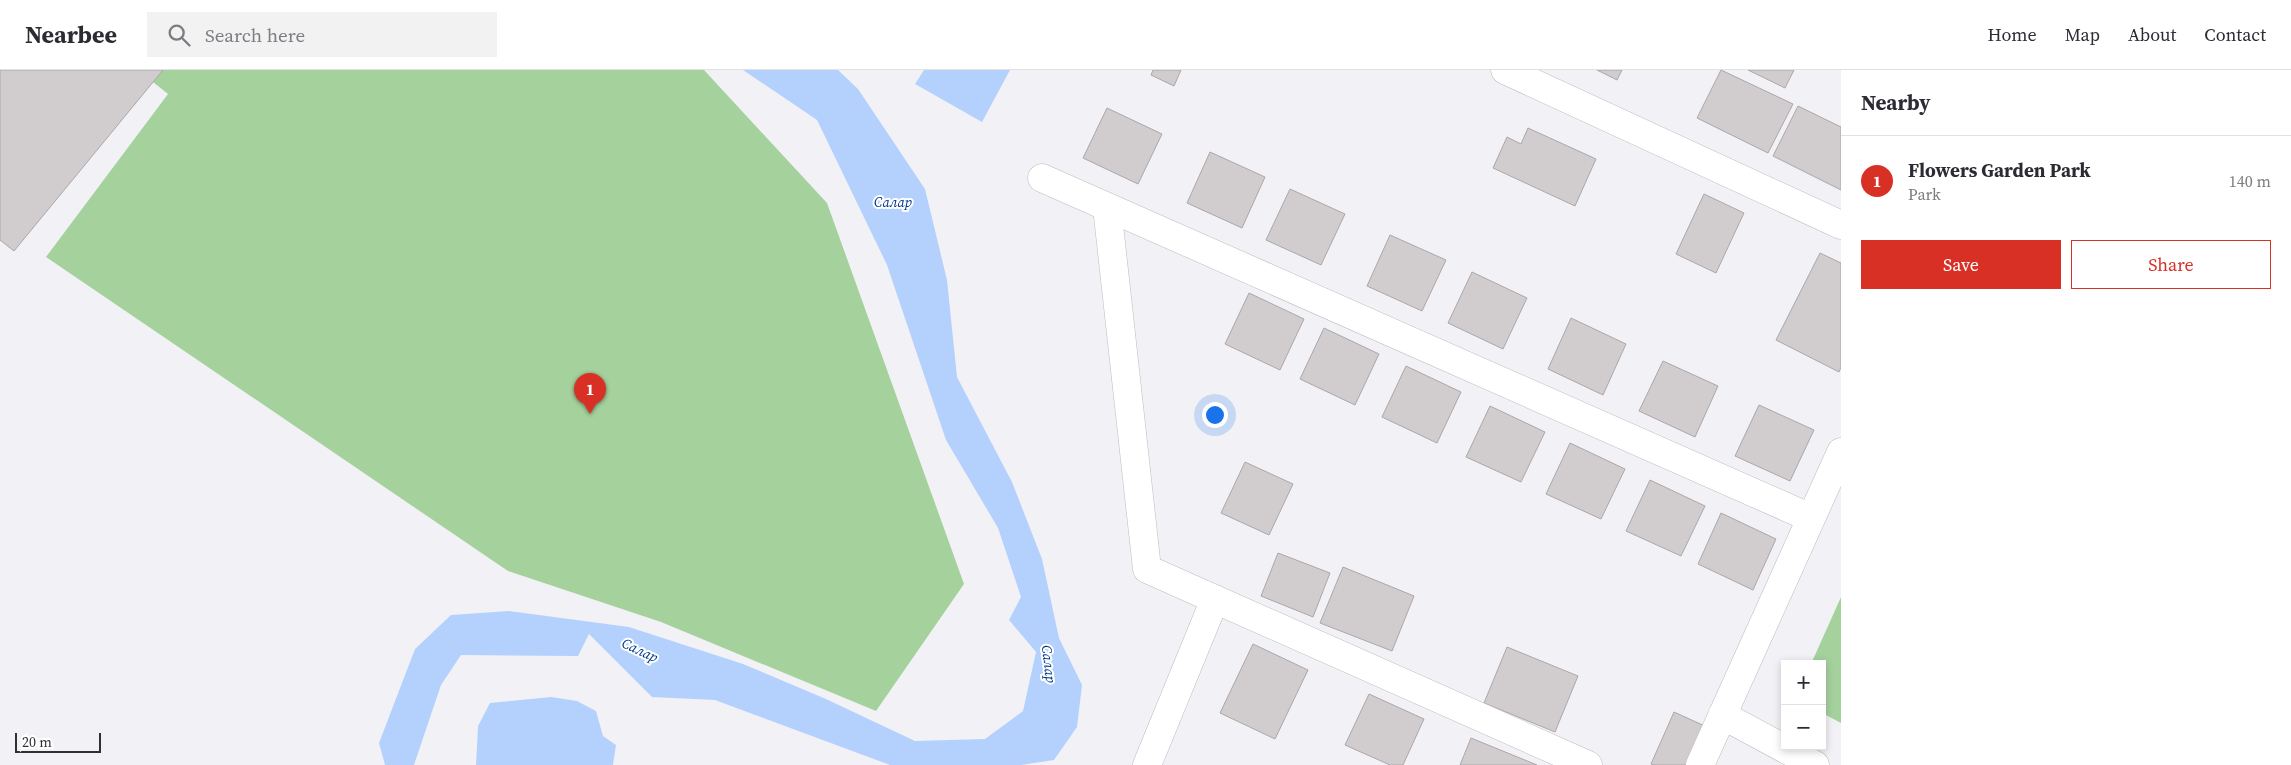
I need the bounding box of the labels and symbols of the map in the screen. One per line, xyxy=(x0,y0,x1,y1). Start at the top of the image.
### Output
water label: Салар xyxy=(874,192,912,212)
pin: 1 xyxy=(574,373,606,414)
your location xyxy=(1202,402,1228,428)
water label: Салар xyxy=(619,633,661,667)
water label: Салар xyxy=(1037,644,1061,684)
scale bar xyxy=(15,730,101,753)

